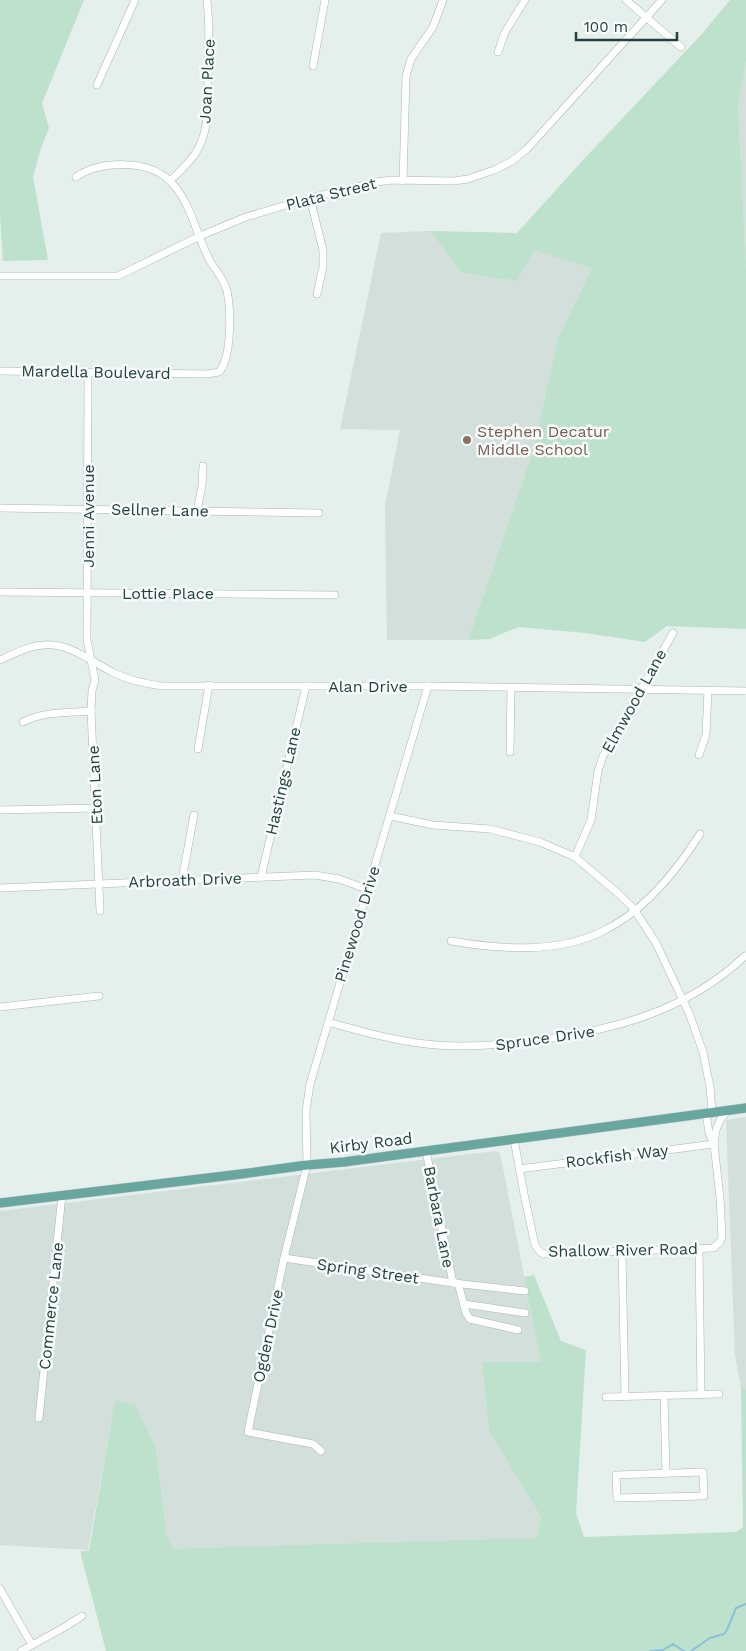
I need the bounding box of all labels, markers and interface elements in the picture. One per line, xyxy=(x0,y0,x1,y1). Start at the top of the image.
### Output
scale bar xyxy=(576,10,677,42)
text: 100 m xyxy=(584,18,628,36)
street label: Joan Place xyxy=(195,38,219,124)
street label: Plata Street xyxy=(284,174,378,214)
street label: Mardella Boulevard xyxy=(21,361,171,383)
place label: Stephen Decatur Middle School xyxy=(477,422,610,459)
marker: Stephen Decatur Middle School xyxy=(461,434,473,446)
street label: Jenni Avenue xyxy=(79,464,98,568)
street label: Sellner Lane xyxy=(111,500,209,520)
street label: Lottie Place xyxy=(122,584,214,603)
street label: Elmwood Lane xyxy=(598,646,670,756)
street label: Alan Drive xyxy=(328,677,408,696)
street label: Hastings Lane xyxy=(261,725,305,837)
street label: Eton Lane xyxy=(83,745,107,825)
street label: Pinewood Drive xyxy=(330,864,384,984)
street label: Arbroath Drive xyxy=(128,869,242,891)
street label: Spruce Drive xyxy=(494,1022,596,1054)
street label: Kirby Road xyxy=(328,1128,414,1158)
street label: Rockfish Way xyxy=(564,1140,670,1172)
street label: Barbara Lane xyxy=(420,1164,458,1270)
street label: Shallow River Road xyxy=(548,1239,698,1261)
street label: Commerce Lane xyxy=(35,1241,67,1371)
street label: Spring Street xyxy=(316,1254,421,1288)
street label: Ogden Drive xyxy=(249,1288,287,1384)

